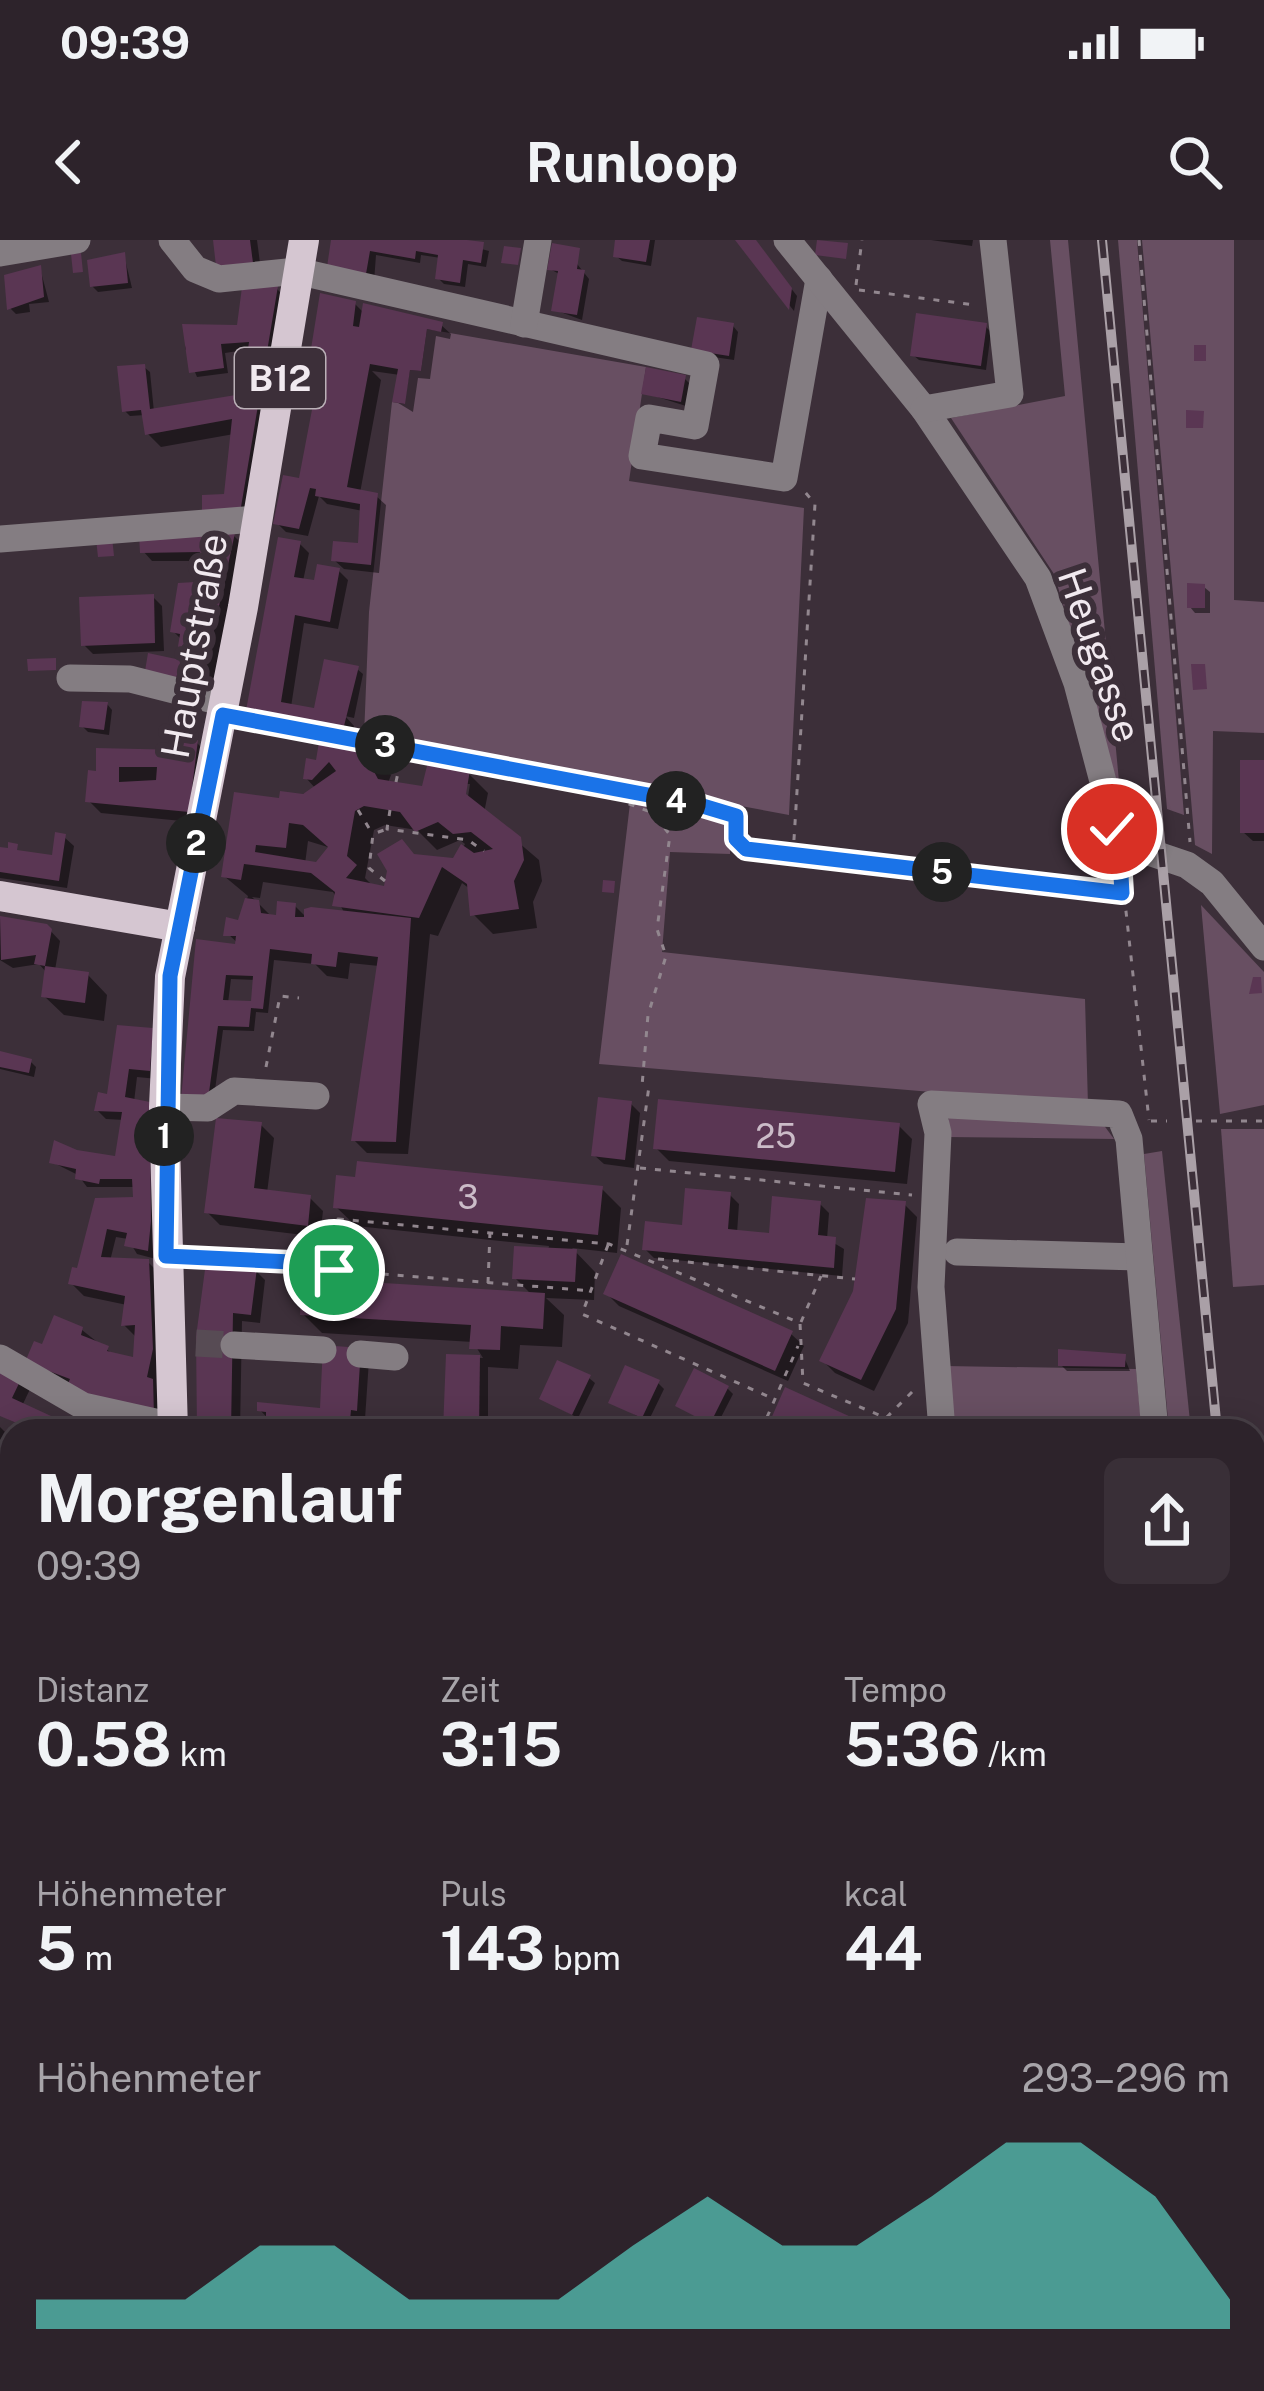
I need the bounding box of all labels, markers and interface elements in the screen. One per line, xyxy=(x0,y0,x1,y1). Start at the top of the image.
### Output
text: 09:39 xyxy=(60,16,190,69)
icon: back xyxy=(36,129,102,195)
icon: search xyxy=(1162,129,1228,195)
text: Runloop xyxy=(526,131,738,194)
road number: B12 xyxy=(235,348,325,408)
street label: Hauptstraße xyxy=(152,530,236,762)
street label: Heugasse xyxy=(1049,562,1151,748)
pin: 3 xyxy=(355,715,415,775)
text: 3 xyxy=(374,726,396,764)
pin: 4 xyxy=(646,771,706,831)
pin xyxy=(1061,778,1163,880)
text: 4 xyxy=(665,782,687,820)
icon: check xyxy=(1079,796,1145,862)
pin: 2 xyxy=(166,813,226,873)
text: 2 xyxy=(186,824,206,862)
pin: 5 xyxy=(912,842,972,902)
text: 5 xyxy=(931,853,953,891)
pin: 1 xyxy=(134,1106,194,1166)
text: 1 xyxy=(157,1117,171,1155)
house number: 25 xyxy=(756,1117,796,1155)
house number: 3 xyxy=(458,1178,478,1216)
pin xyxy=(283,1219,385,1321)
icon: arrive xyxy=(301,1237,367,1303)
button: share xyxy=(1104,1458,1230,1584)
text: Morgenlauf xyxy=(36,1459,402,1537)
text: 09:39 xyxy=(36,1543,141,1589)
text: Distanz xyxy=(36,1671,149,1709)
text: Zeit xyxy=(440,1671,500,1709)
text: Tempo xyxy=(844,1671,947,1709)
text: 0.58 xyxy=(36,1709,172,1780)
text: 3:15 xyxy=(440,1709,562,1780)
text: 5:36 xyxy=(844,1709,980,1780)
text: km xyxy=(172,1735,227,1773)
text: /km xyxy=(980,1735,1047,1773)
text: Höhenmeter xyxy=(36,1875,227,1913)
text: Puls xyxy=(440,1875,506,1913)
text: kcal xyxy=(844,1875,908,1913)
text: 5 xyxy=(36,1913,77,1984)
text: 143 xyxy=(440,1913,545,1984)
text: 44 xyxy=(844,1913,923,1984)
text: m xyxy=(77,1939,113,1977)
text: bpm xyxy=(545,1939,621,1977)
text: Höhenmeter xyxy=(36,2055,262,2101)
text: 293–296 m xyxy=(1022,2055,1230,2101)

